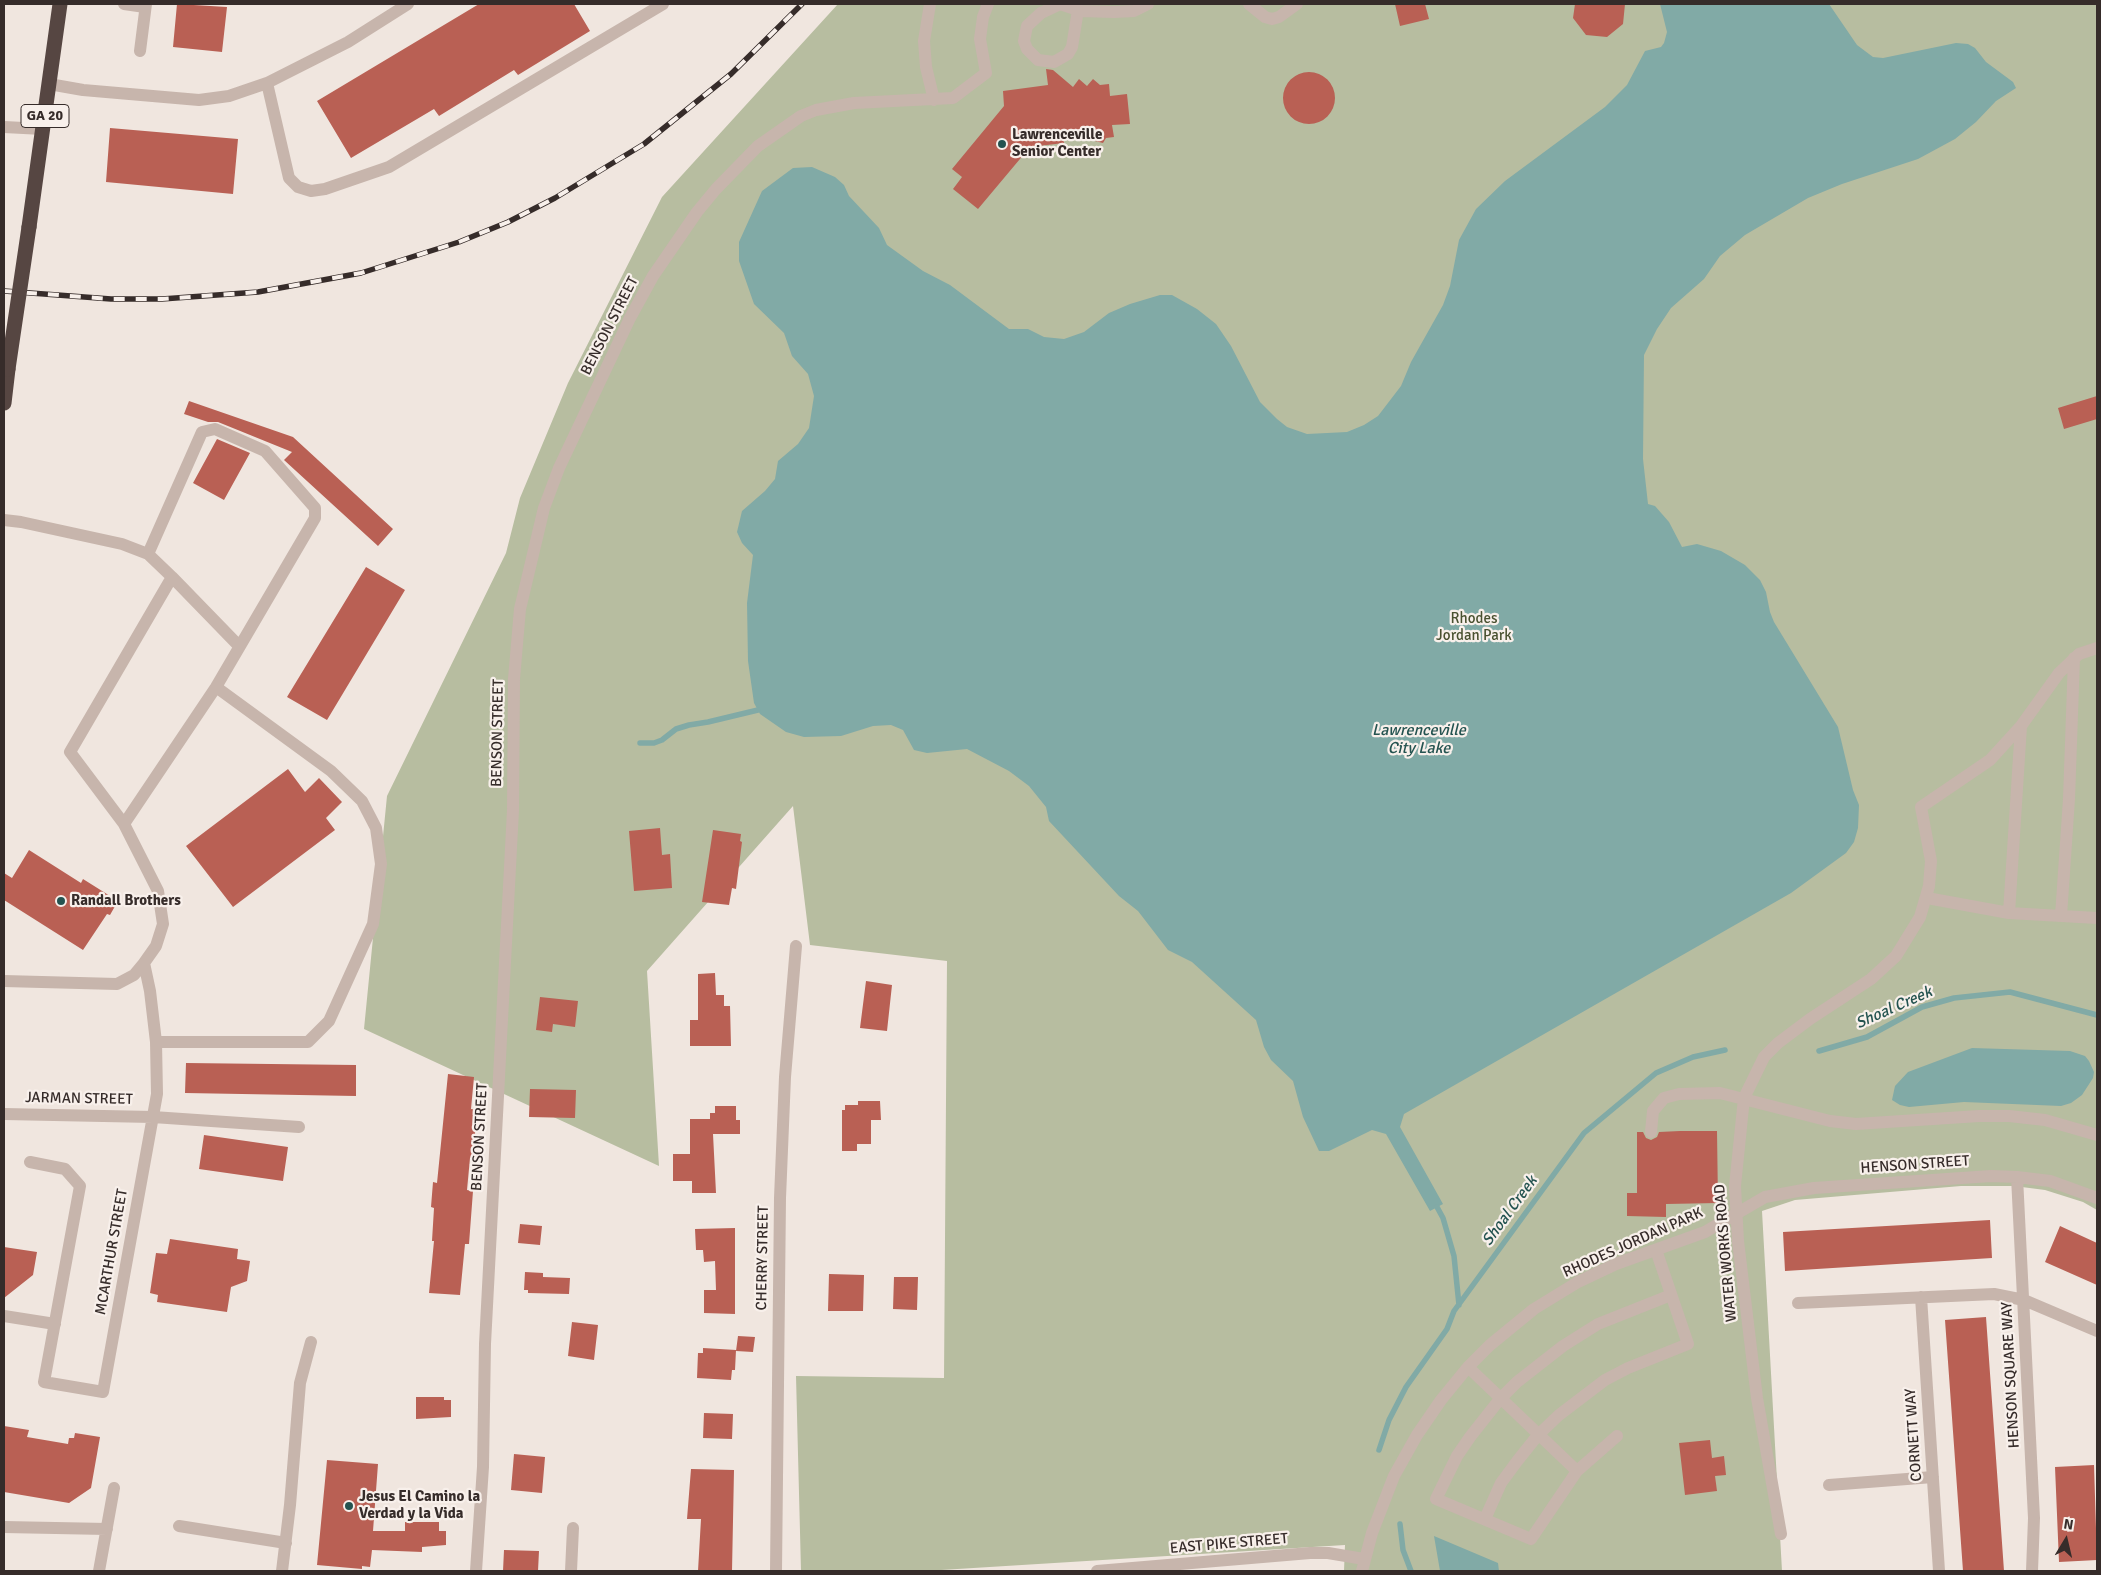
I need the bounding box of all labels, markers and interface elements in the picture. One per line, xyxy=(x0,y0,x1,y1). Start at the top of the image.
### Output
road number: GA 20 xyxy=(21,104,69,128)
place label: Lawrenceville Senior Center xyxy=(1012,126,1102,161)
marker: Lawrenceville Senior Center xyxy=(996,138,1008,150)
street label: BENSON STREET xyxy=(577,274,643,378)
park label: Rhodes Jordan Park xyxy=(1436,610,1512,645)
street label: BENSON STREET xyxy=(488,679,508,787)
water label: Lawrenceville City Lake xyxy=(1372,721,1466,759)
place label: Randall Brothers xyxy=(71,892,181,910)
marker: Randall Brothers xyxy=(55,895,67,907)
water label: Shoal Creek xyxy=(1853,983,1935,1033)
street label: BENSON STREET xyxy=(468,1083,492,1191)
street label: JARMAN STREET xyxy=(25,1089,133,1109)
street label: HENSON STREET xyxy=(1860,1152,1970,1178)
water label: Shoal Creek xyxy=(1478,1172,1542,1250)
street label: WATER WORKS ROAD xyxy=(1711,1183,1741,1323)
street label: MCARTHUR STREET xyxy=(92,1188,132,1316)
street label: RHODES JORDAN PARK xyxy=(1560,1204,1706,1282)
street label: CHERRY STREET xyxy=(753,1205,773,1311)
street label: HENSON SQUARE WAY xyxy=(1998,1301,2024,1449)
street label: CORNETT WAY xyxy=(1902,1388,1926,1482)
place label: Jesus El Camino la Verdad y la Vida xyxy=(359,1488,480,1523)
marker: Jesus El Camino la Verdad y la Vida xyxy=(343,1500,355,1512)
north arrow xyxy=(2041,1515,2091,1565)
text: N xyxy=(2062,1516,2075,1534)
street label: EAST PIKE STREET xyxy=(1169,1530,1289,1558)

